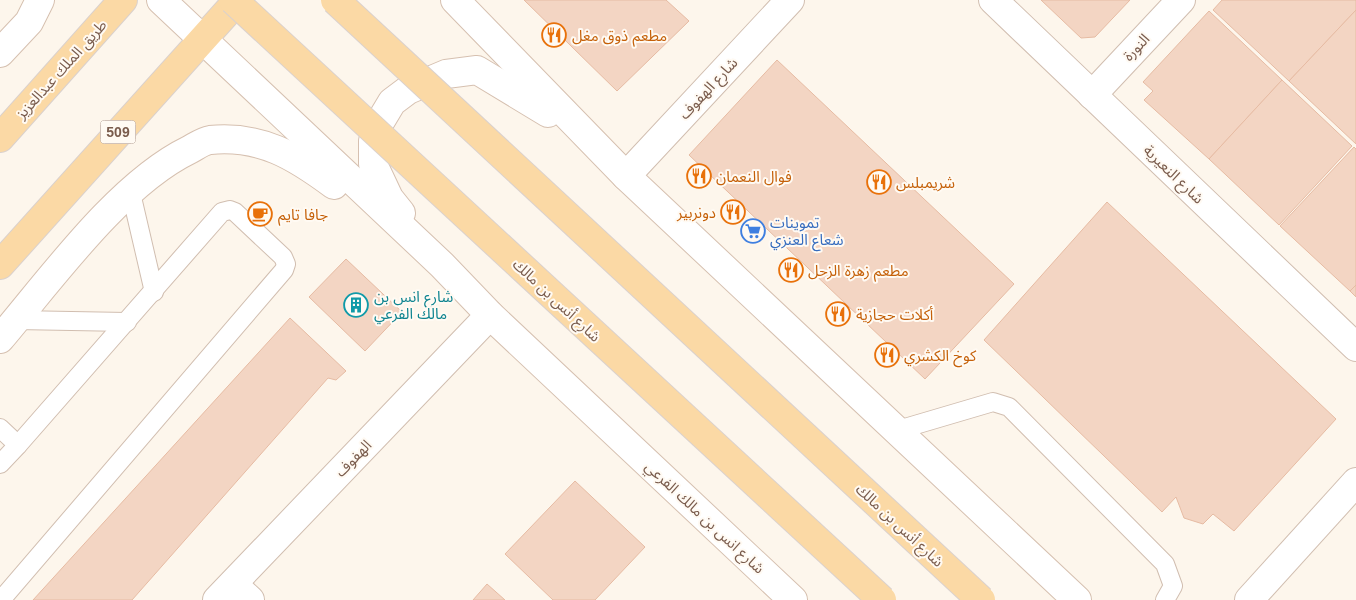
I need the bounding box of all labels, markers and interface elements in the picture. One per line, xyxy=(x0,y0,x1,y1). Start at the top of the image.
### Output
street label: طريق الملك عبدالعزيز xyxy=(12,16,111,124)
restaurant icon: مطعم ذوق مغل xyxy=(541,22,567,48)
place label: مطعم ذوق مغل xyxy=(572,27,667,47)
street label: النورة xyxy=(1119,30,1153,65)
street label: شارع الهفوف xyxy=(675,54,744,125)
road number: 509 xyxy=(100,120,136,144)
street label: شارع النعيرية xyxy=(1138,141,1208,210)
restaurant icon: فوال النعمان xyxy=(686,163,712,189)
place label: فوال النعمان xyxy=(716,168,792,186)
restaurant icon: شريمبلس xyxy=(866,169,892,195)
place label: شريمبلس xyxy=(896,174,955,192)
restaurant icon: دونربير xyxy=(720,199,746,225)
cafe icon: جافا تايم xyxy=(247,201,273,227)
place label: دونربير xyxy=(676,204,716,222)
place label: جافا تايم xyxy=(278,206,328,226)
place label: تموينات شعاع العنزي xyxy=(770,214,844,252)
supermarket icon: تموينات شعاع العنزي xyxy=(740,218,766,244)
street label: شارع أنس بن مالك xyxy=(507,255,604,348)
restaurant icon: مطعم زهرة الزحل xyxy=(778,257,804,283)
place label: مطعم زهرة الزحل xyxy=(808,262,909,282)
place label: شارع انس بن مالك الفرعي xyxy=(374,288,453,325)
building icon: شارع انس بن مالك الفرعي xyxy=(343,292,369,318)
restaurant icon: أكلات حجازية xyxy=(825,301,851,327)
place label: أكلات حجازية xyxy=(856,306,934,324)
restaurant icon: كوخ الكشري xyxy=(874,342,900,368)
place label: كوخ الكشري xyxy=(904,347,977,368)
street label: الهفوف xyxy=(331,436,375,481)
street label: شارع انس بن مالك الفرعي xyxy=(639,457,768,580)
street label: شارع أنس بن مالك xyxy=(850,480,947,573)

